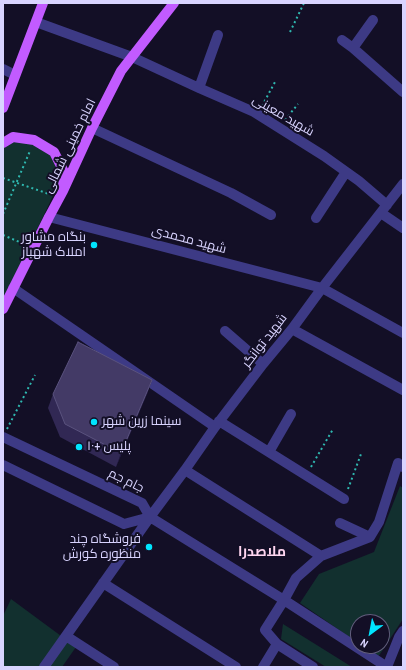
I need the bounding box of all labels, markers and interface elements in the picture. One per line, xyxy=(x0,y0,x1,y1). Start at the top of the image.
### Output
street label: شهید معینی xyxy=(249,92,317,140)
street label: امام خمینی شمالی xyxy=(40,96,100,196)
street label: شهید محمدی xyxy=(150,223,228,257)
place label: بنگاه مشاور املاک شهباز xyxy=(21,230,86,261)
marker: بنگاه مشاور املاک شهباز xyxy=(89,240,99,250)
street label: شهید توانگر xyxy=(239,311,291,371)
place label: سینما زرین شهر xyxy=(102,414,182,430)
marker: سینما زرین شهر xyxy=(89,417,99,427)
place label: پلیس +۱۰ xyxy=(87,439,131,455)
marker: پلیس +۱۰ xyxy=(74,442,84,452)
street label: جام جم xyxy=(106,466,146,496)
place label: فروشگاه چند منظوره کورش xyxy=(63,532,141,563)
marker: فروشگاه چند منظوره کورش xyxy=(144,542,154,552)
district label: ملاصدرا xyxy=(238,544,286,560)
north arrow xyxy=(350,614,390,654)
text: N xyxy=(358,636,371,651)

